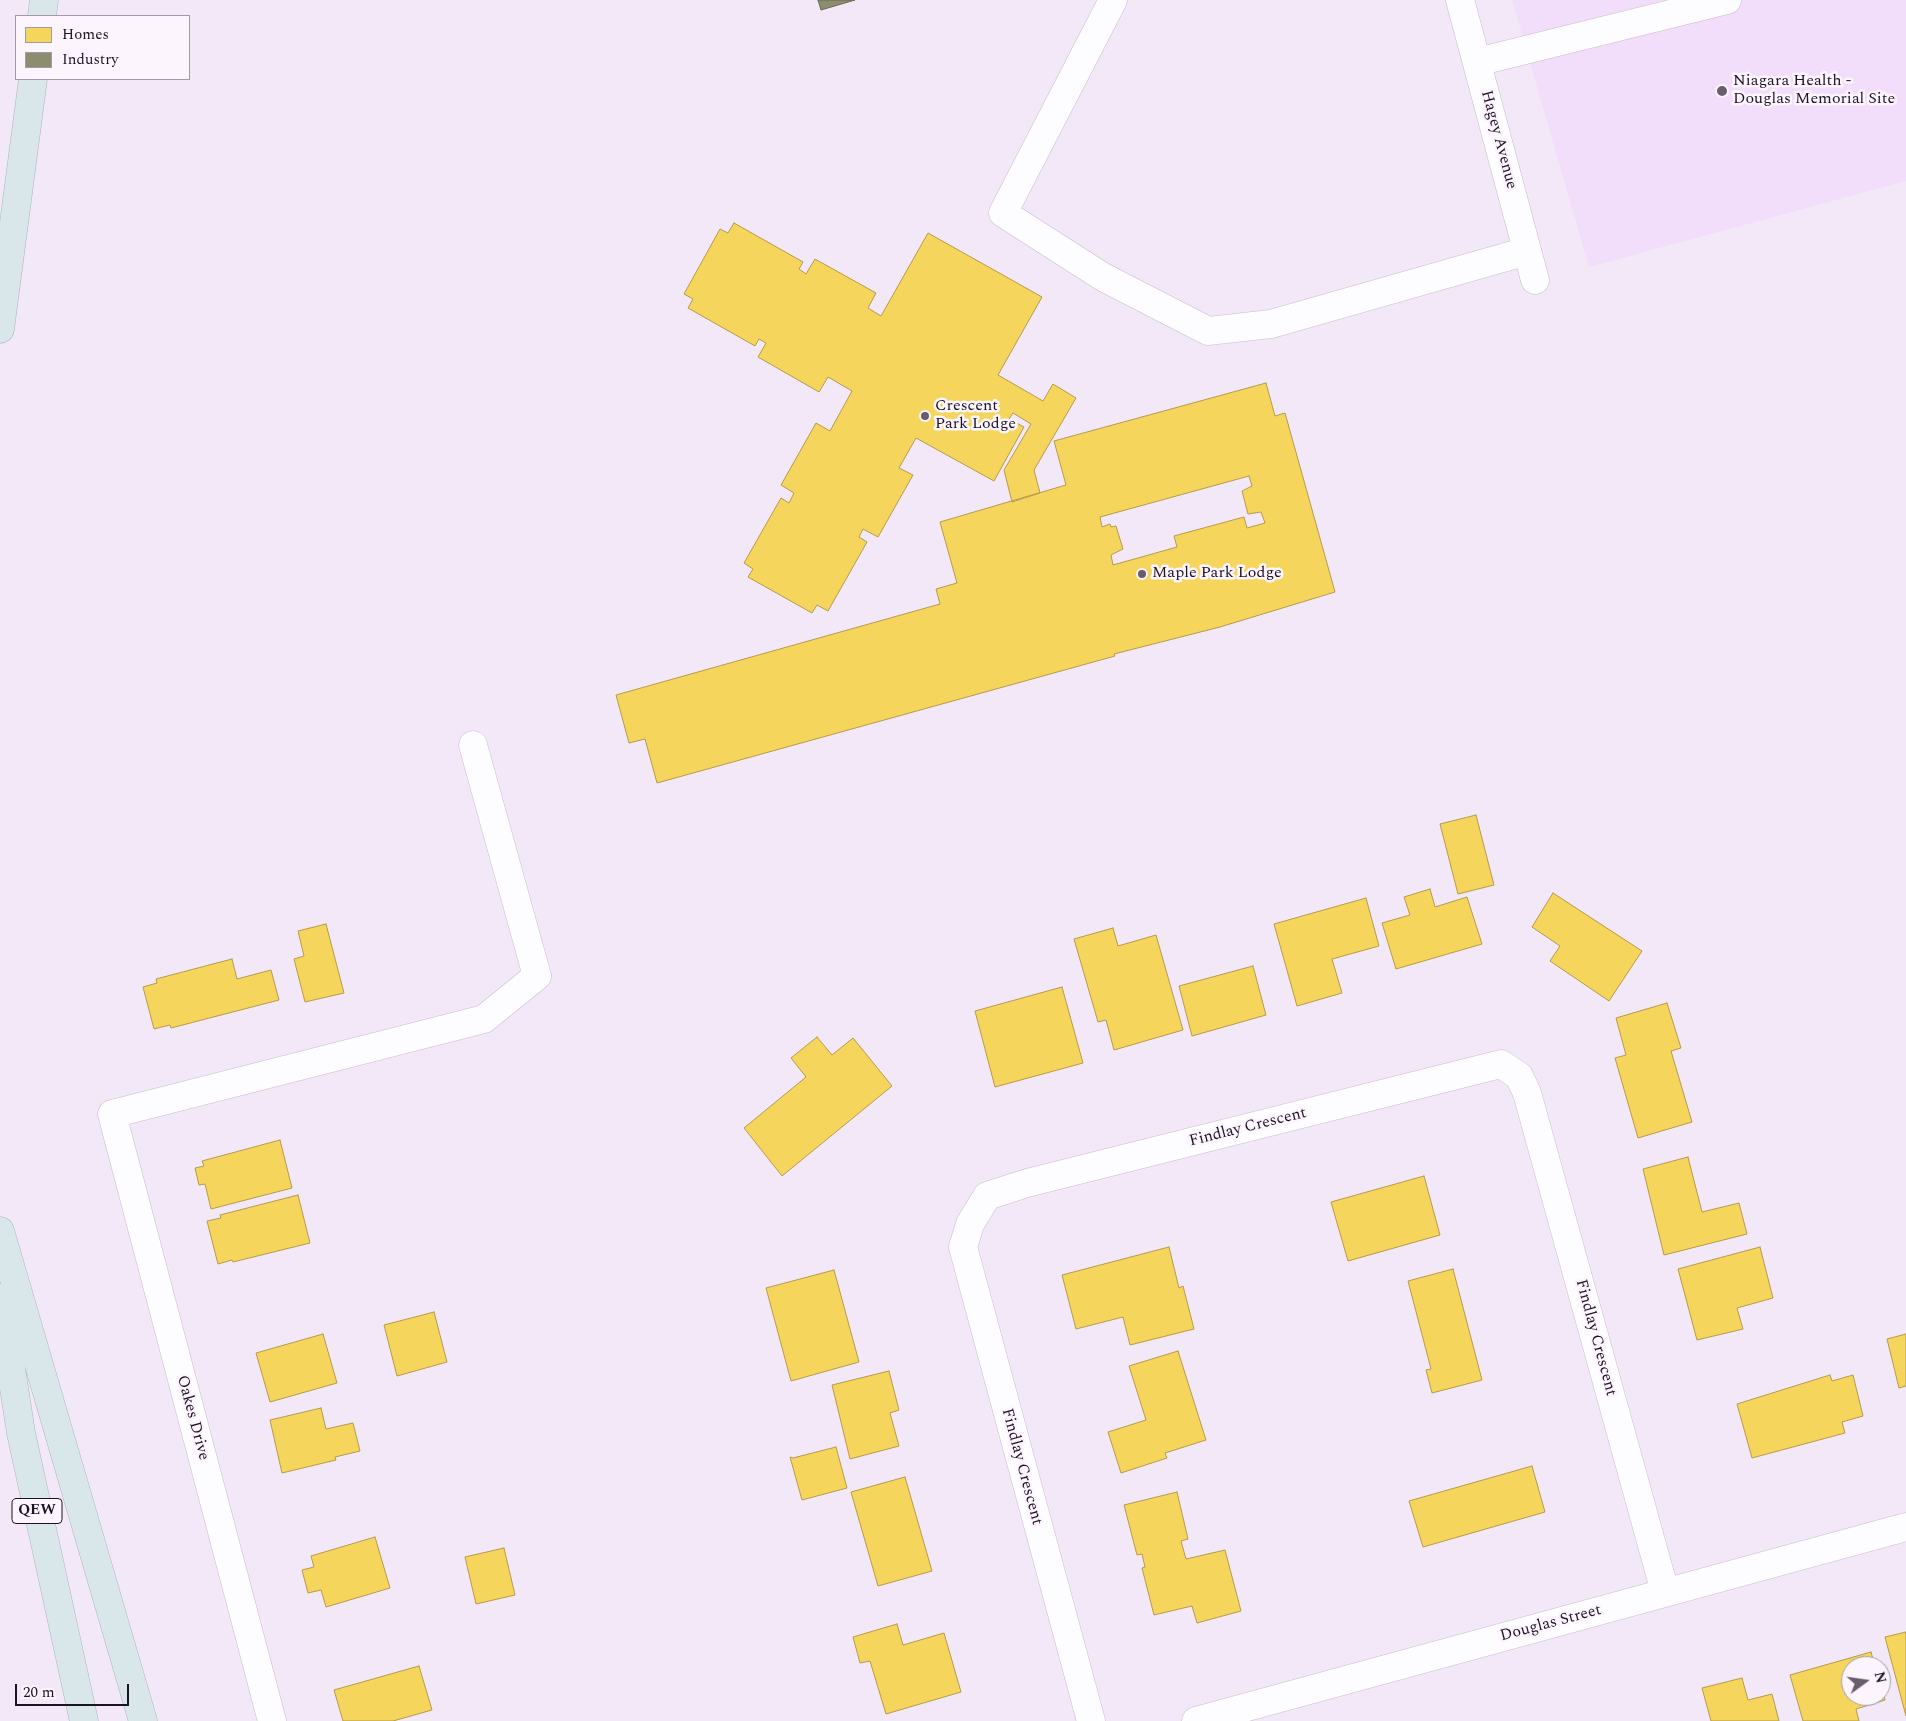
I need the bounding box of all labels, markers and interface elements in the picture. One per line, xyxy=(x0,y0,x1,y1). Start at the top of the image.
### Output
legend xyxy=(15,15,190,80)
text: Homes xyxy=(62,23,109,46)
text: Industry xyxy=(62,48,118,71)
place label: Niagara Health - Douglas Memorial Site xyxy=(1733,72,1895,110)
marker: Niagara Health - Douglas Memorial Site xyxy=(1715,84,1729,98)
street label: Hagey Avenue xyxy=(1476,88,1520,192)
place label: Crescent Park Lodge xyxy=(935,397,1016,435)
marker: Crescent Park Lodge xyxy=(919,410,931,422)
place label: Maple Park Lodge xyxy=(1152,564,1282,584)
marker: Maple Park Lodge xyxy=(1136,568,1148,580)
street label: Findlay Crescent xyxy=(1187,1104,1309,1152)
street label: Findlay Crescent xyxy=(1570,1278,1620,1398)
street label: Oakes Drive xyxy=(171,1373,213,1463)
street label: Findlay Crescent xyxy=(996,1407,1046,1527)
road number: QEW xyxy=(12,1498,62,1524)
street label: Douglas Street xyxy=(1498,1601,1604,1647)
north arrow xyxy=(1841,1656,1891,1706)
text: N xyxy=(1868,1669,1892,1686)
scale bar xyxy=(18,1674,131,1706)
text: 20 m xyxy=(23,1681,55,1704)

